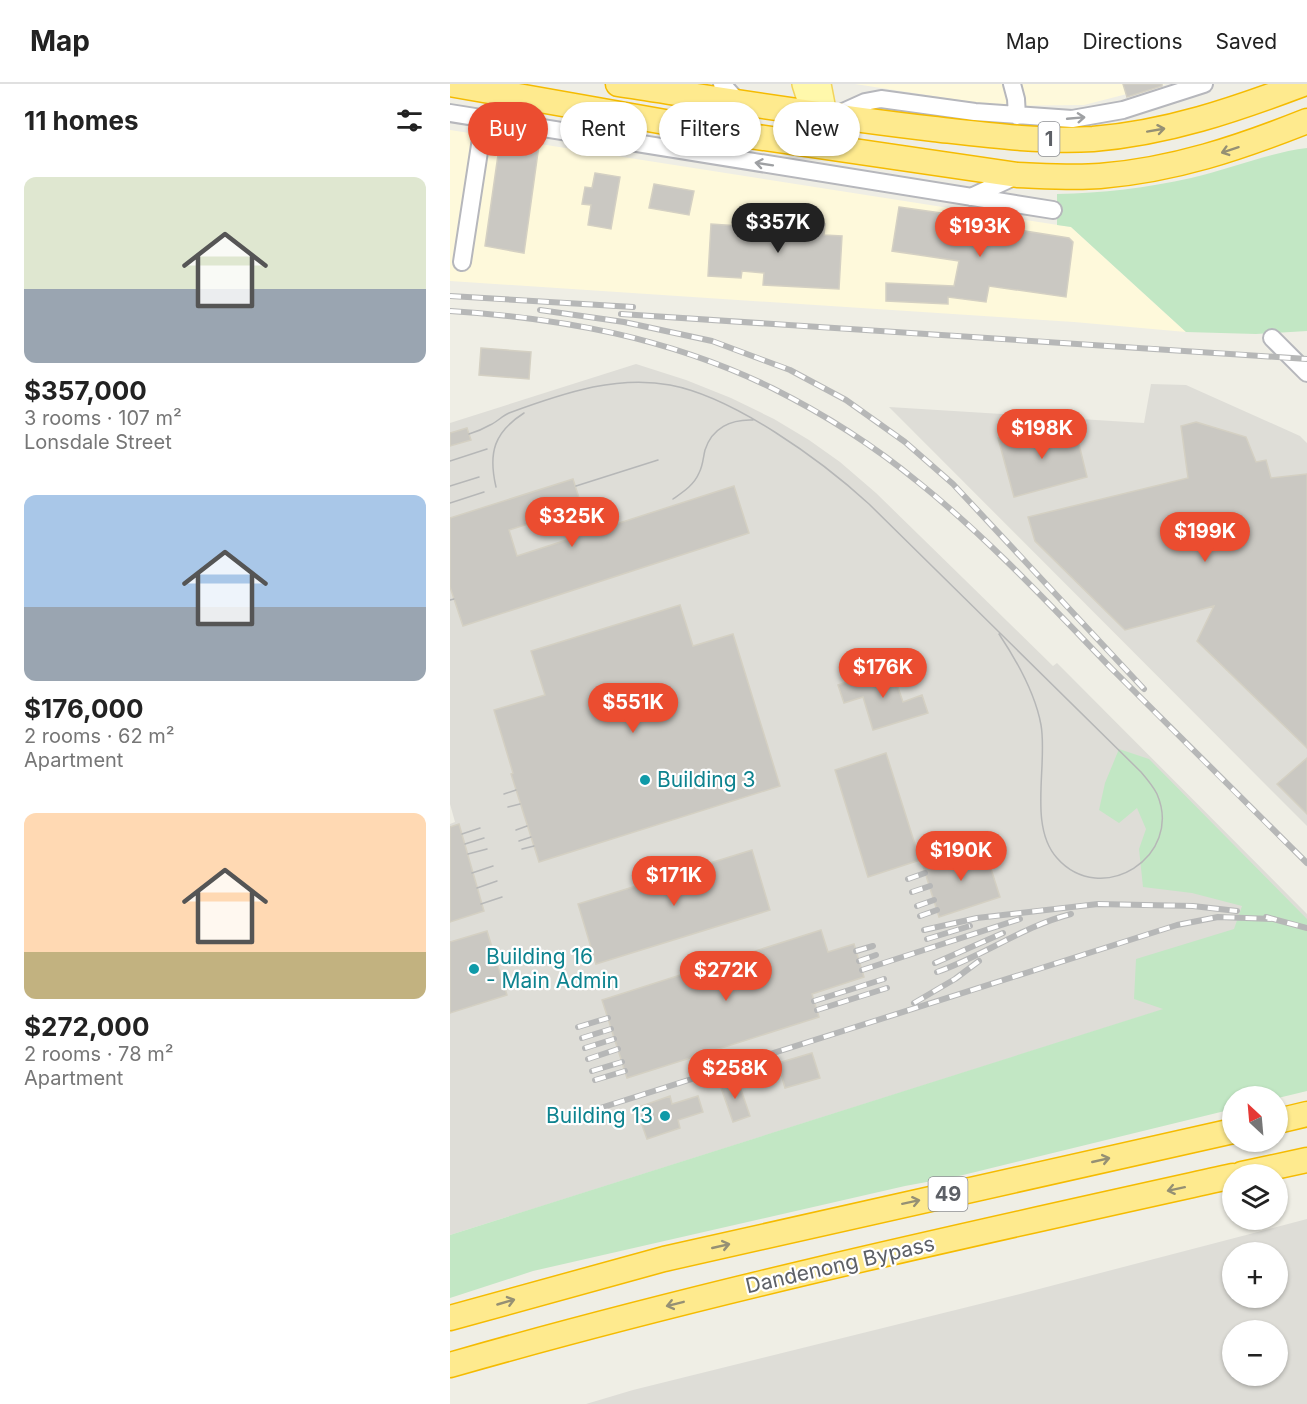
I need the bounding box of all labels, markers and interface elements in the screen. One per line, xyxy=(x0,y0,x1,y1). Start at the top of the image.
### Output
text: Map xyxy=(30,24,90,58)
text: Map xyxy=(1006,29,1049,54)
text: Directions xyxy=(1082,29,1183,54)
text: Saved xyxy=(1216,29,1277,54)
chip: Buy xyxy=(468,102,548,156)
chip: Rent xyxy=(560,102,647,156)
chip: Filters xyxy=(659,102,761,156)
chip: New xyxy=(773,102,860,156)
icon: filters xyxy=(393,104,426,137)
text: 11 homes xyxy=(24,105,139,136)
one-way arrow xyxy=(1066,112,1086,123)
road number: 1 xyxy=(1038,122,1060,156)
one-way arrow xyxy=(1146,124,1166,135)
one-way arrow xyxy=(1221,146,1240,157)
one-way arrow xyxy=(755,159,775,170)
pin: $357K xyxy=(736,203,820,254)
pin: $193K xyxy=(938,207,1022,258)
text: $357K xyxy=(746,210,810,234)
text: $193K xyxy=(949,214,1011,238)
icon: home xyxy=(171,216,279,324)
text: $357,000 xyxy=(24,375,147,406)
text: 3 rooms · 107 m² xyxy=(24,406,182,430)
pin: $198K xyxy=(1000,409,1084,460)
text: $198K xyxy=(1011,416,1073,440)
text: Lonsdale Street xyxy=(24,430,172,454)
pin: $325K xyxy=(530,497,614,548)
text: $325K xyxy=(539,504,605,528)
pin: $199K xyxy=(1163,512,1247,563)
text: $199K xyxy=(1174,519,1236,543)
icon: home xyxy=(171,534,279,642)
pin: $176K xyxy=(841,648,925,699)
text: $176K xyxy=(853,655,913,679)
pin: $551K xyxy=(591,683,675,734)
text: $551K xyxy=(602,690,664,714)
text: $176,000 xyxy=(24,693,144,724)
text: 2 rooms · 62 m² xyxy=(24,724,175,748)
text: Apartment xyxy=(24,748,123,772)
place label: Building 3 xyxy=(657,767,755,792)
marker: Building 3 xyxy=(638,773,652,787)
pin: $190K xyxy=(919,831,1003,882)
text: $190K xyxy=(930,838,992,862)
icon: home xyxy=(171,852,279,960)
pin: $171K xyxy=(632,856,716,907)
text: $171K xyxy=(646,863,702,887)
place label: Building 16 - Main Admin xyxy=(486,944,619,993)
pin: $272K xyxy=(684,951,768,1002)
text: $272K xyxy=(694,958,758,982)
marker: Building 16 - Main Admin xyxy=(467,962,481,976)
text: $272,000 xyxy=(24,1011,149,1042)
text: 2 rooms · 78 m² xyxy=(24,1042,173,1066)
pin: $258K xyxy=(693,1049,777,1100)
text: $258K xyxy=(702,1056,768,1080)
text: Apartment xyxy=(24,1066,123,1090)
north arrow xyxy=(1222,1086,1288,1152)
map controls xyxy=(1222,1086,1288,1386)
place label: Building 13 xyxy=(546,1103,653,1128)
marker: Building 13 xyxy=(658,1109,672,1123)
one-way arrow xyxy=(1092,1154,1111,1166)
button: layers xyxy=(1222,1164,1288,1230)
road number: 49 xyxy=(928,1177,968,1211)
one-way arrow xyxy=(1167,1184,1186,1195)
one-way arrow xyxy=(901,1196,920,1207)
street label: Dandenong Bypass xyxy=(743,1231,937,1298)
one-way arrow xyxy=(711,1240,730,1251)
button: + xyxy=(1222,1242,1288,1308)
one-way arrow xyxy=(496,1296,515,1307)
one-way arrow xyxy=(666,1299,685,1311)
button: − xyxy=(1222,1320,1288,1386)

